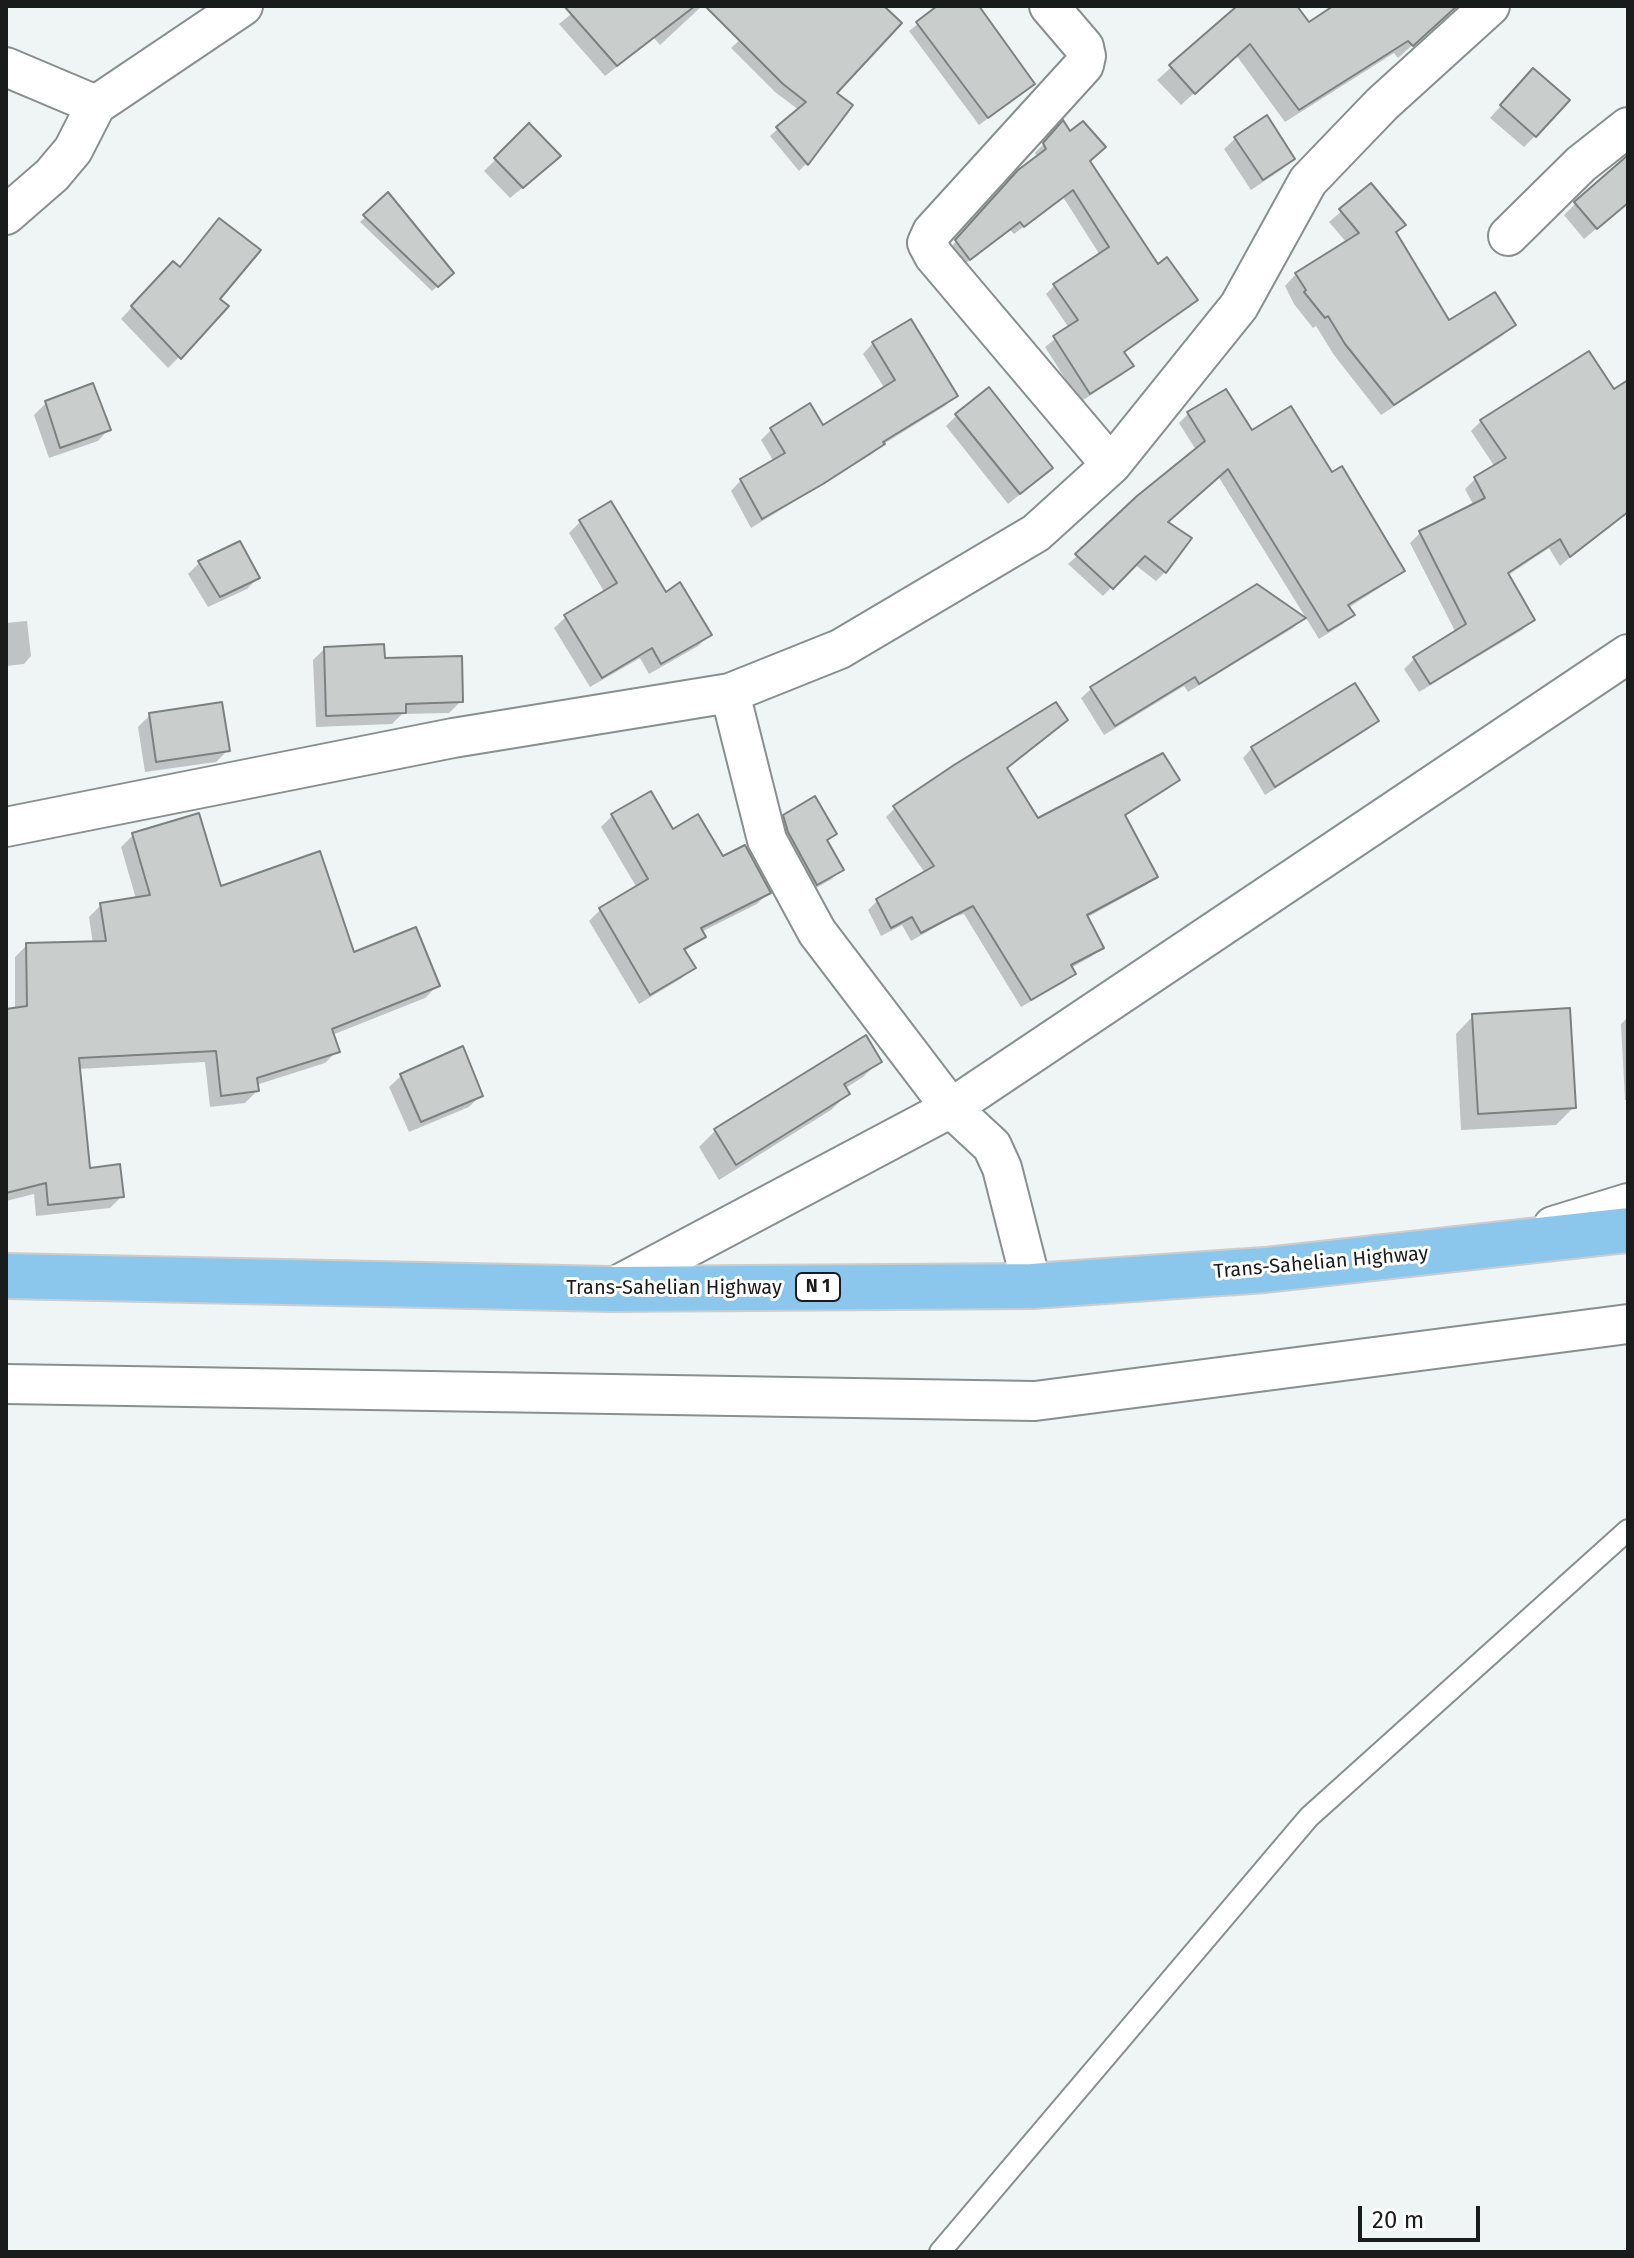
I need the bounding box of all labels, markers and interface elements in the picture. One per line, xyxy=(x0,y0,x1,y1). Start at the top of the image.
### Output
street label: Trans-Sahelian Highway xyxy=(1213,1242,1429,1284)
road number: N 1 xyxy=(796,1273,840,1301)
street label: Trans-Sahelian Highway xyxy=(566,1276,782,1300)
scale bar xyxy=(1362,2190,1484,2240)
text: 20 m xyxy=(1372,2206,1424,2234)

